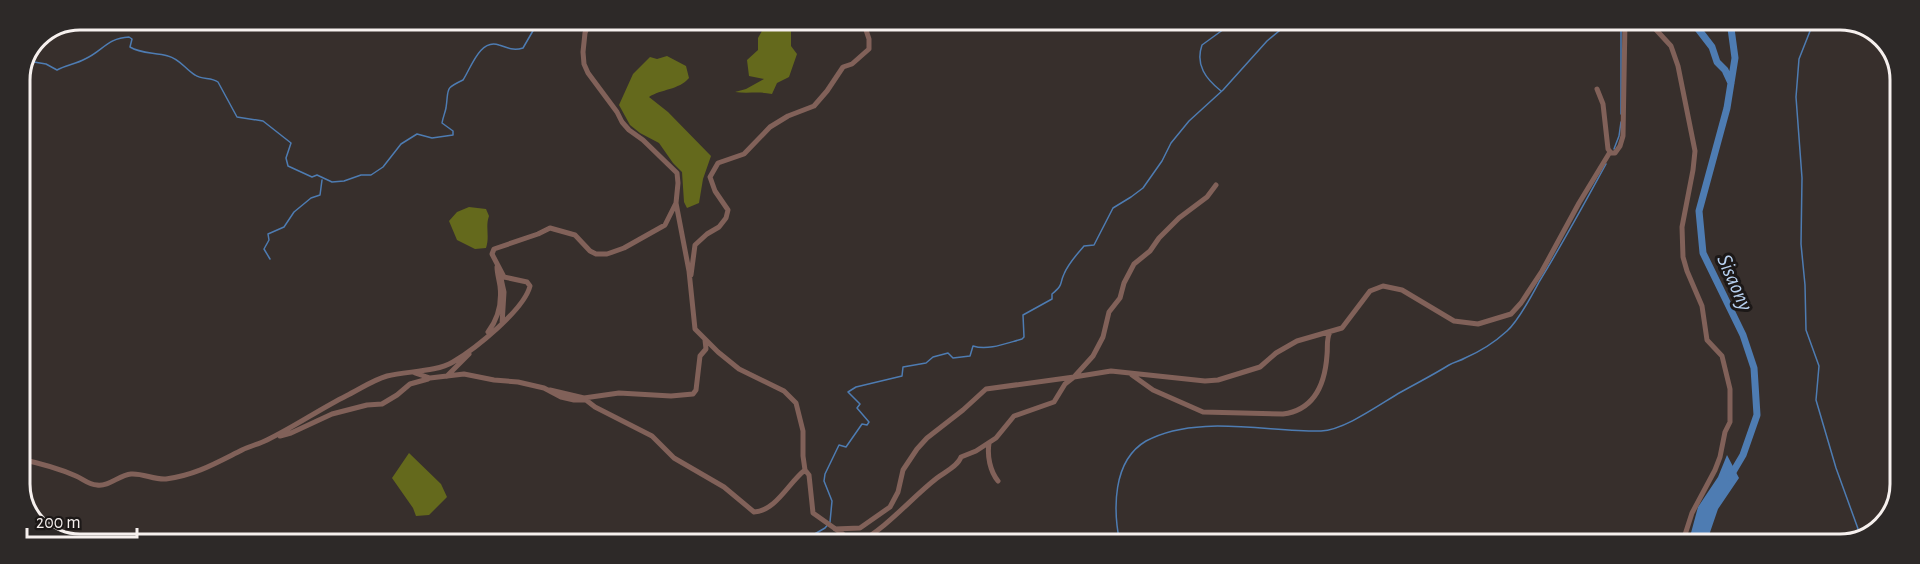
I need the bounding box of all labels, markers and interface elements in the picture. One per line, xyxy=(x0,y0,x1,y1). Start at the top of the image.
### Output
water label: Sisaony xyxy=(1713,251,1757,314)
scale bar xyxy=(27,501,136,539)
text: 200 m xyxy=(36,514,81,532)

